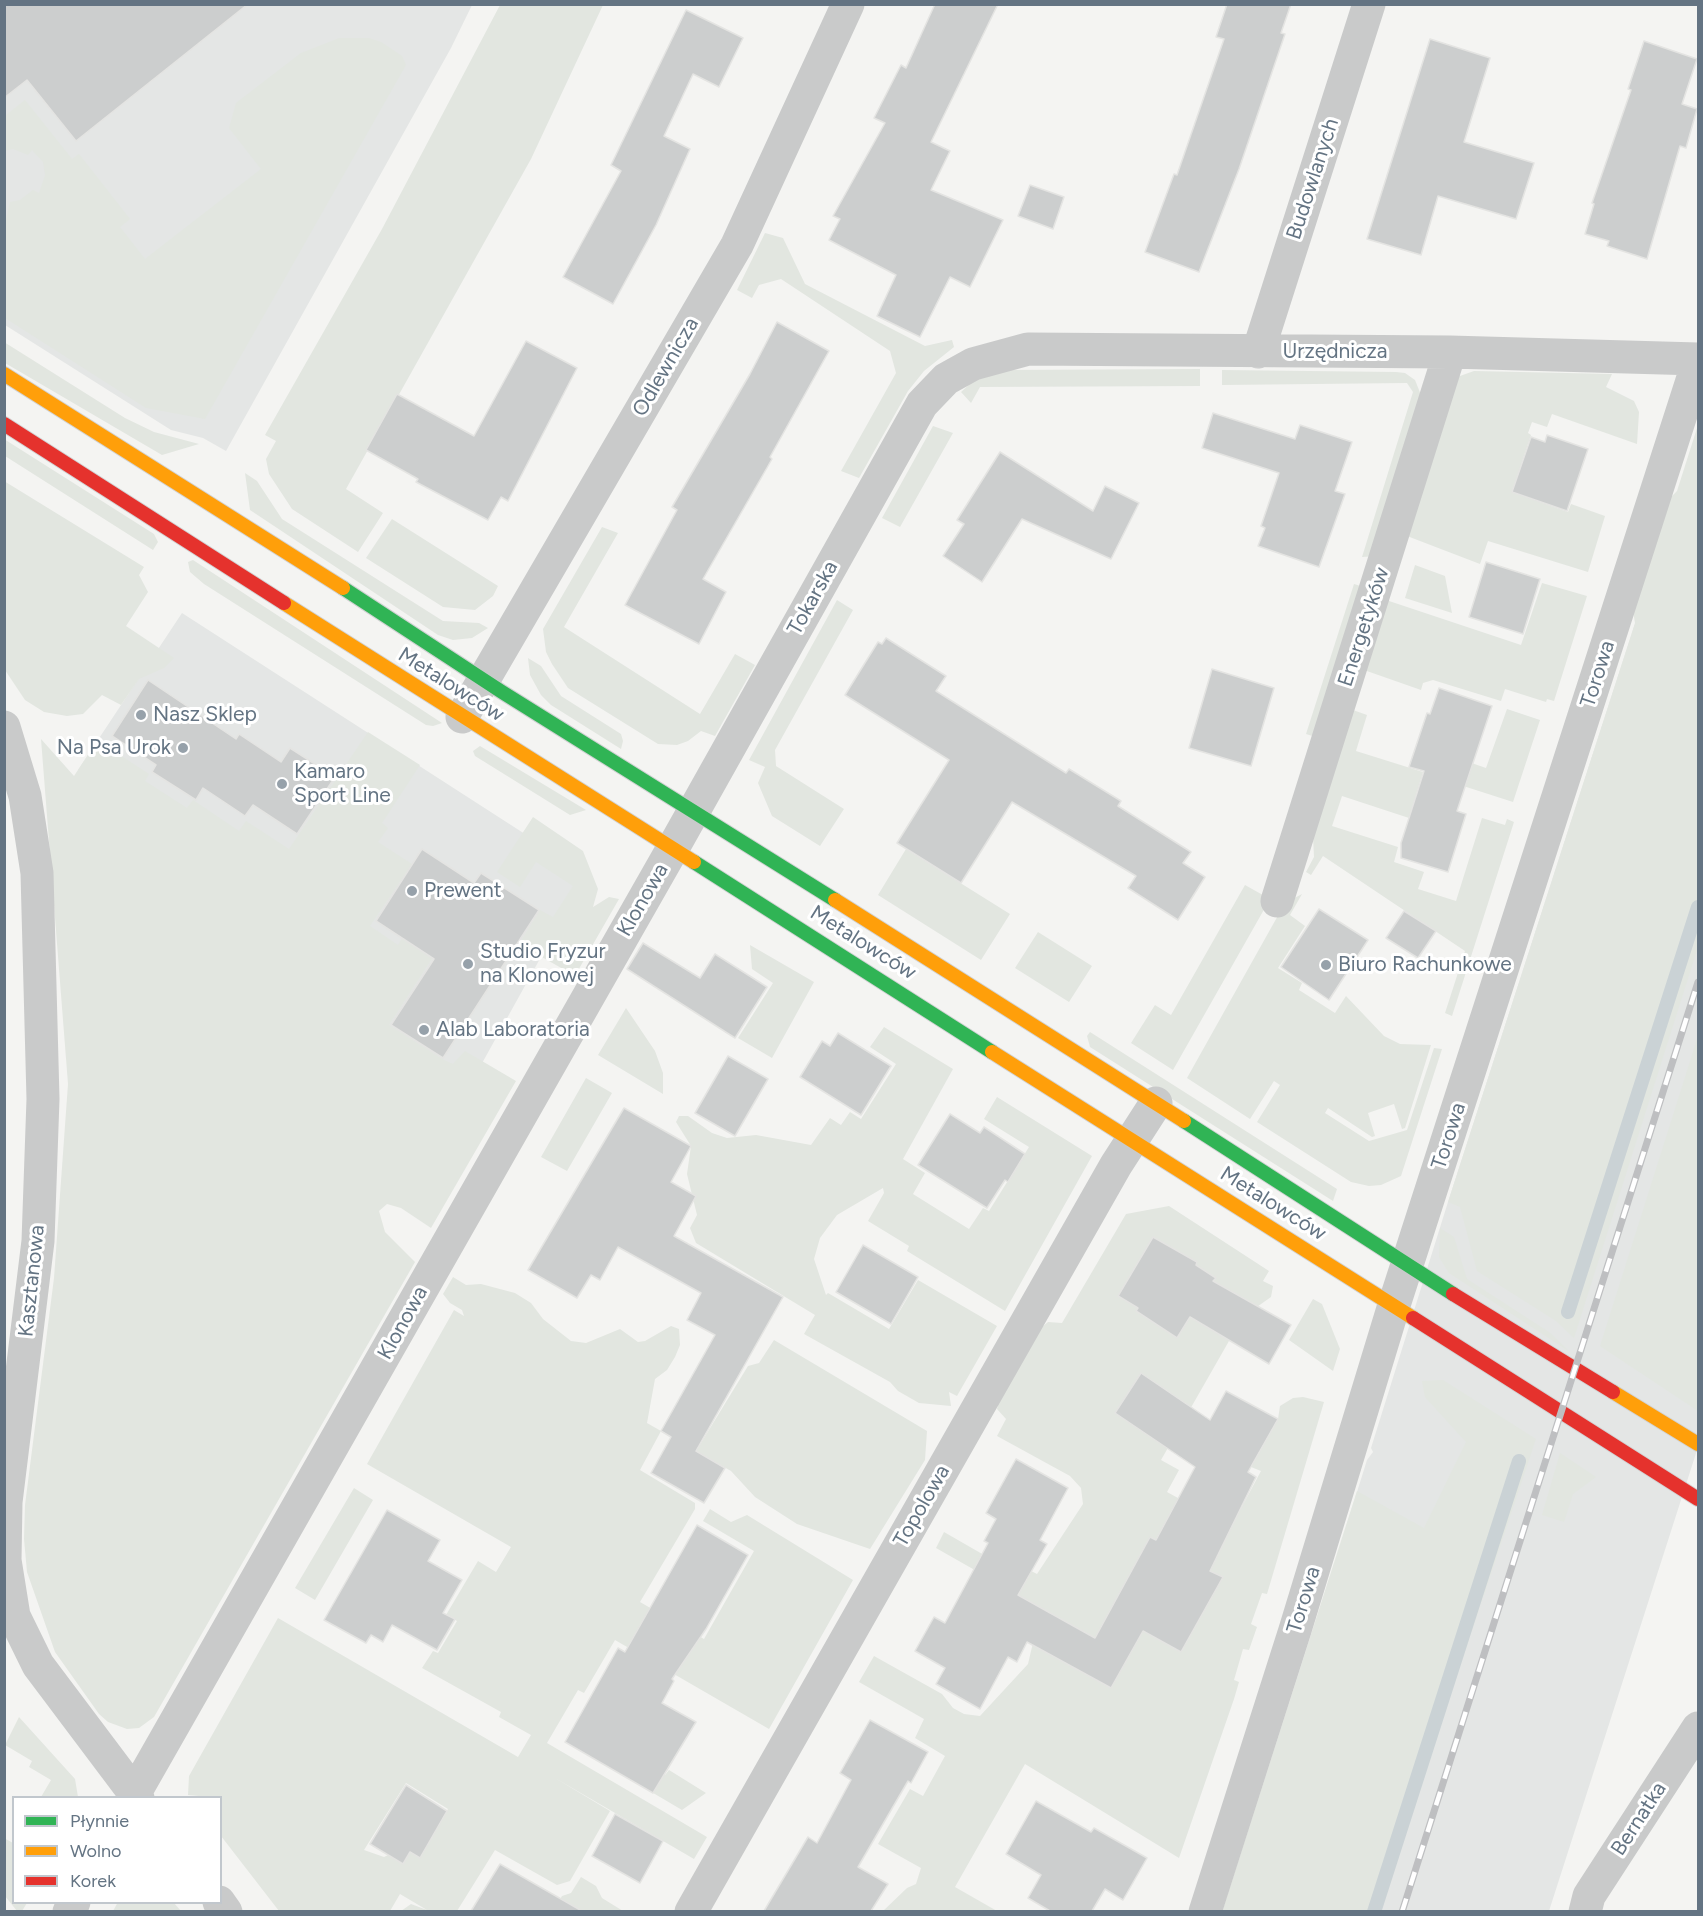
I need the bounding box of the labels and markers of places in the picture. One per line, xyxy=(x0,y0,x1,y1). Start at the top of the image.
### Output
place label: Nasz Sklep xyxy=(153,702,257,728)
marker: Nasz Sklep xyxy=(134,708,148,722)
place label: Na Psa Urok xyxy=(57,735,171,761)
marker: Na Psa Urok xyxy=(176,741,190,755)
place label: Kamaro Sport Line xyxy=(294,759,391,809)
marker: Kamaro Sport Line xyxy=(275,777,289,791)
place label: Prewent xyxy=(424,878,502,904)
marker: Prewent xyxy=(405,884,419,898)
place label: Studio Fryzur na Klonowej xyxy=(480,939,606,989)
place label: Biuro Rachunkowe xyxy=(1338,952,1512,978)
marker: Studio Fryzur na Klonowej xyxy=(461,957,475,971)
marker: Biuro Rachunkowe xyxy=(1319,958,1333,972)
place label: Alab Laboratoria xyxy=(436,1017,590,1043)
marker: Alab Laboratoria xyxy=(417,1023,431,1037)

